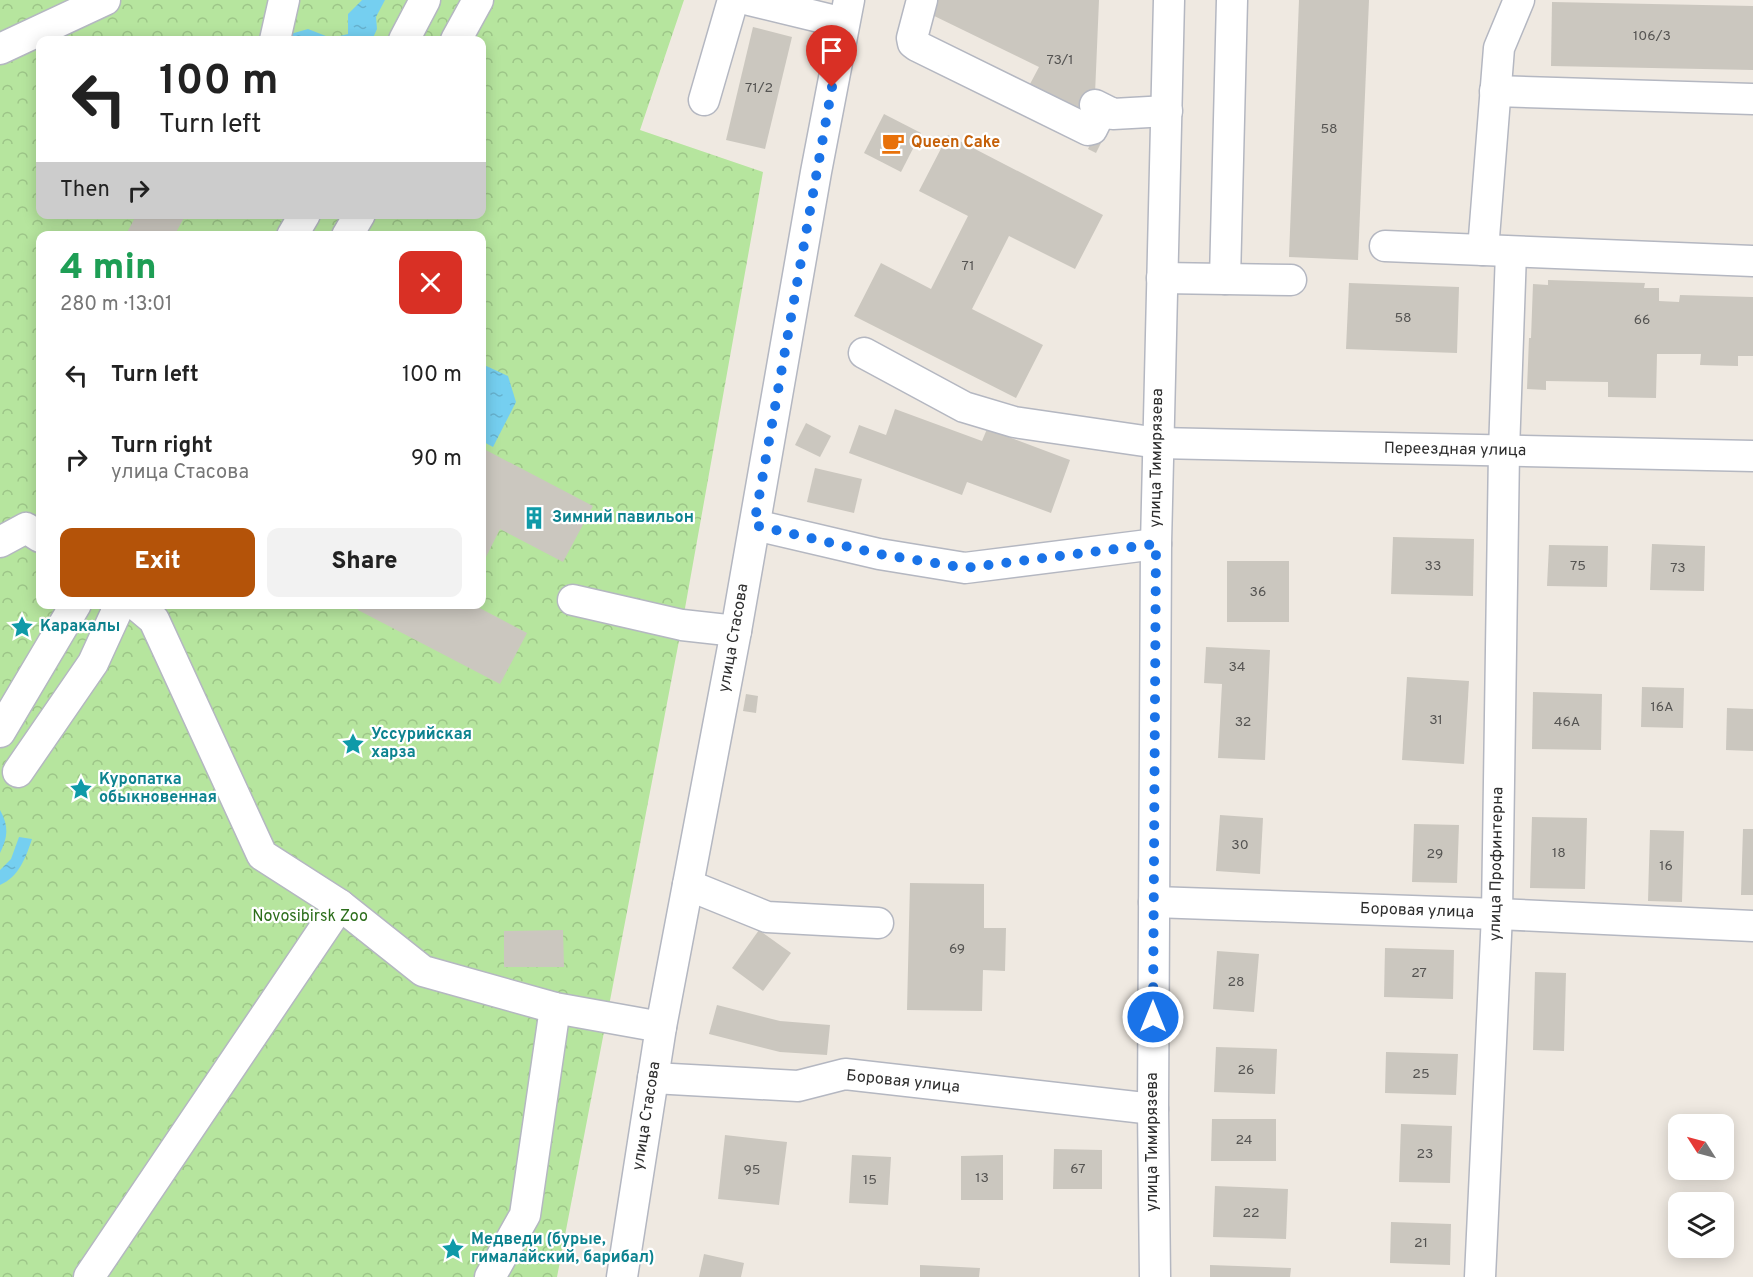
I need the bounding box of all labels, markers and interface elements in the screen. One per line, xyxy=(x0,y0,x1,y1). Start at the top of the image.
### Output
pin xyxy=(806,25,857,87)
house number: 106/3 xyxy=(1633,28,1671,45)
icon: arrive xyxy=(815,34,848,67)
house number: 73/1 xyxy=(1046,52,1074,69)
text: 100 m xyxy=(159,56,278,109)
icon: left xyxy=(60,60,138,138)
house number: 71/2 xyxy=(745,80,773,97)
text: Turn left xyxy=(159,108,261,142)
house number: 58 xyxy=(1320,121,1338,138)
cafe icon: Queen Cake xyxy=(880,130,906,156)
place label: Queen Cake xyxy=(911,133,1000,153)
icon: right xyxy=(122,174,155,207)
text: Then xyxy=(60,177,110,204)
text: 4 min xyxy=(60,246,157,292)
button: close xyxy=(399,251,462,314)
house number: 71 xyxy=(962,258,974,275)
text: 280 m · 13:01 xyxy=(60,292,172,318)
house number: 58 xyxy=(1394,310,1412,327)
house number: 66 xyxy=(1634,312,1650,329)
icon: left xyxy=(60,359,93,392)
text: Turn left xyxy=(111,362,199,389)
text: 100 m xyxy=(402,362,462,389)
street label: улица Тимирязева xyxy=(1146,388,1168,528)
text: Turn right xyxy=(111,433,213,460)
street label: Переездная улица xyxy=(1384,439,1526,461)
icon: right xyxy=(60,443,93,476)
text: 90 m xyxy=(411,446,462,473)
text: улица Стасова xyxy=(111,460,249,486)
building icon: Зимний павильон xyxy=(521,505,547,531)
place label: Зимний павильон xyxy=(552,508,694,528)
button: Exit xyxy=(60,528,255,597)
button: Share xyxy=(267,528,462,597)
house number: 33 xyxy=(1425,558,1441,575)
house number: 75 xyxy=(1570,558,1586,575)
house number: 73 xyxy=(1670,560,1686,577)
street label: улица Стасова xyxy=(715,582,753,694)
house number: 36 xyxy=(1250,584,1266,601)
place icon: Каракалы xyxy=(9,614,35,640)
place label: Каракалы xyxy=(40,617,120,637)
house number: 34 xyxy=(1228,659,1246,676)
house number: 16А xyxy=(1651,699,1673,716)
house number: 31 xyxy=(1429,712,1443,729)
house number: 32 xyxy=(1235,714,1251,731)
house number: 46А xyxy=(1554,714,1580,731)
place label: Уссурийская харза xyxy=(371,725,472,763)
place icon: Уссурийская харза xyxy=(340,731,366,757)
place label: Куропатка обыкновенная xyxy=(99,770,217,808)
place icon: Куропатка обыкновенная xyxy=(68,776,94,802)
street label: улица Профинтерна xyxy=(1486,787,1508,941)
house number: 30 xyxy=(1231,837,1249,854)
house number: 18 xyxy=(1552,845,1566,862)
house number: 29 xyxy=(1427,846,1443,863)
house number: 16 xyxy=(1659,858,1673,875)
street label: Боровая улица xyxy=(1360,899,1474,923)
park label: Novosibirsk Zoo xyxy=(252,907,368,927)
house number: 69 xyxy=(949,941,965,958)
house number: 27 xyxy=(1411,965,1427,982)
house number: 28 xyxy=(1227,974,1245,991)
position arrow xyxy=(1121,985,1185,1049)
street label: улица Стасова xyxy=(628,1060,666,1172)
house number: 26 xyxy=(1238,1062,1254,1079)
street label: Боровая улица xyxy=(845,1066,961,1098)
house number: 25 xyxy=(1412,1066,1430,1083)
street label: улица Тимирязева xyxy=(1143,1072,1163,1212)
north arrow xyxy=(1668,1114,1734,1180)
map controls xyxy=(1668,1114,1734,1258)
house number: 24 xyxy=(1235,1132,1253,1149)
house number: 23 xyxy=(1417,1146,1434,1163)
house number: 67 xyxy=(1070,1161,1086,1178)
house number: 95 xyxy=(743,1162,761,1179)
house number: 13 xyxy=(975,1170,989,1187)
house number: 15 xyxy=(863,1172,877,1189)
button: layers xyxy=(1668,1192,1734,1258)
house number: 22 xyxy=(1242,1205,1260,1222)
place label: Медведи (бурые, гималайский, барибал) xyxy=(471,1230,654,1268)
house number: 21 xyxy=(1414,1235,1428,1252)
place icon: Медведи (бурые, гималайский, барибал) xyxy=(440,1236,466,1262)

